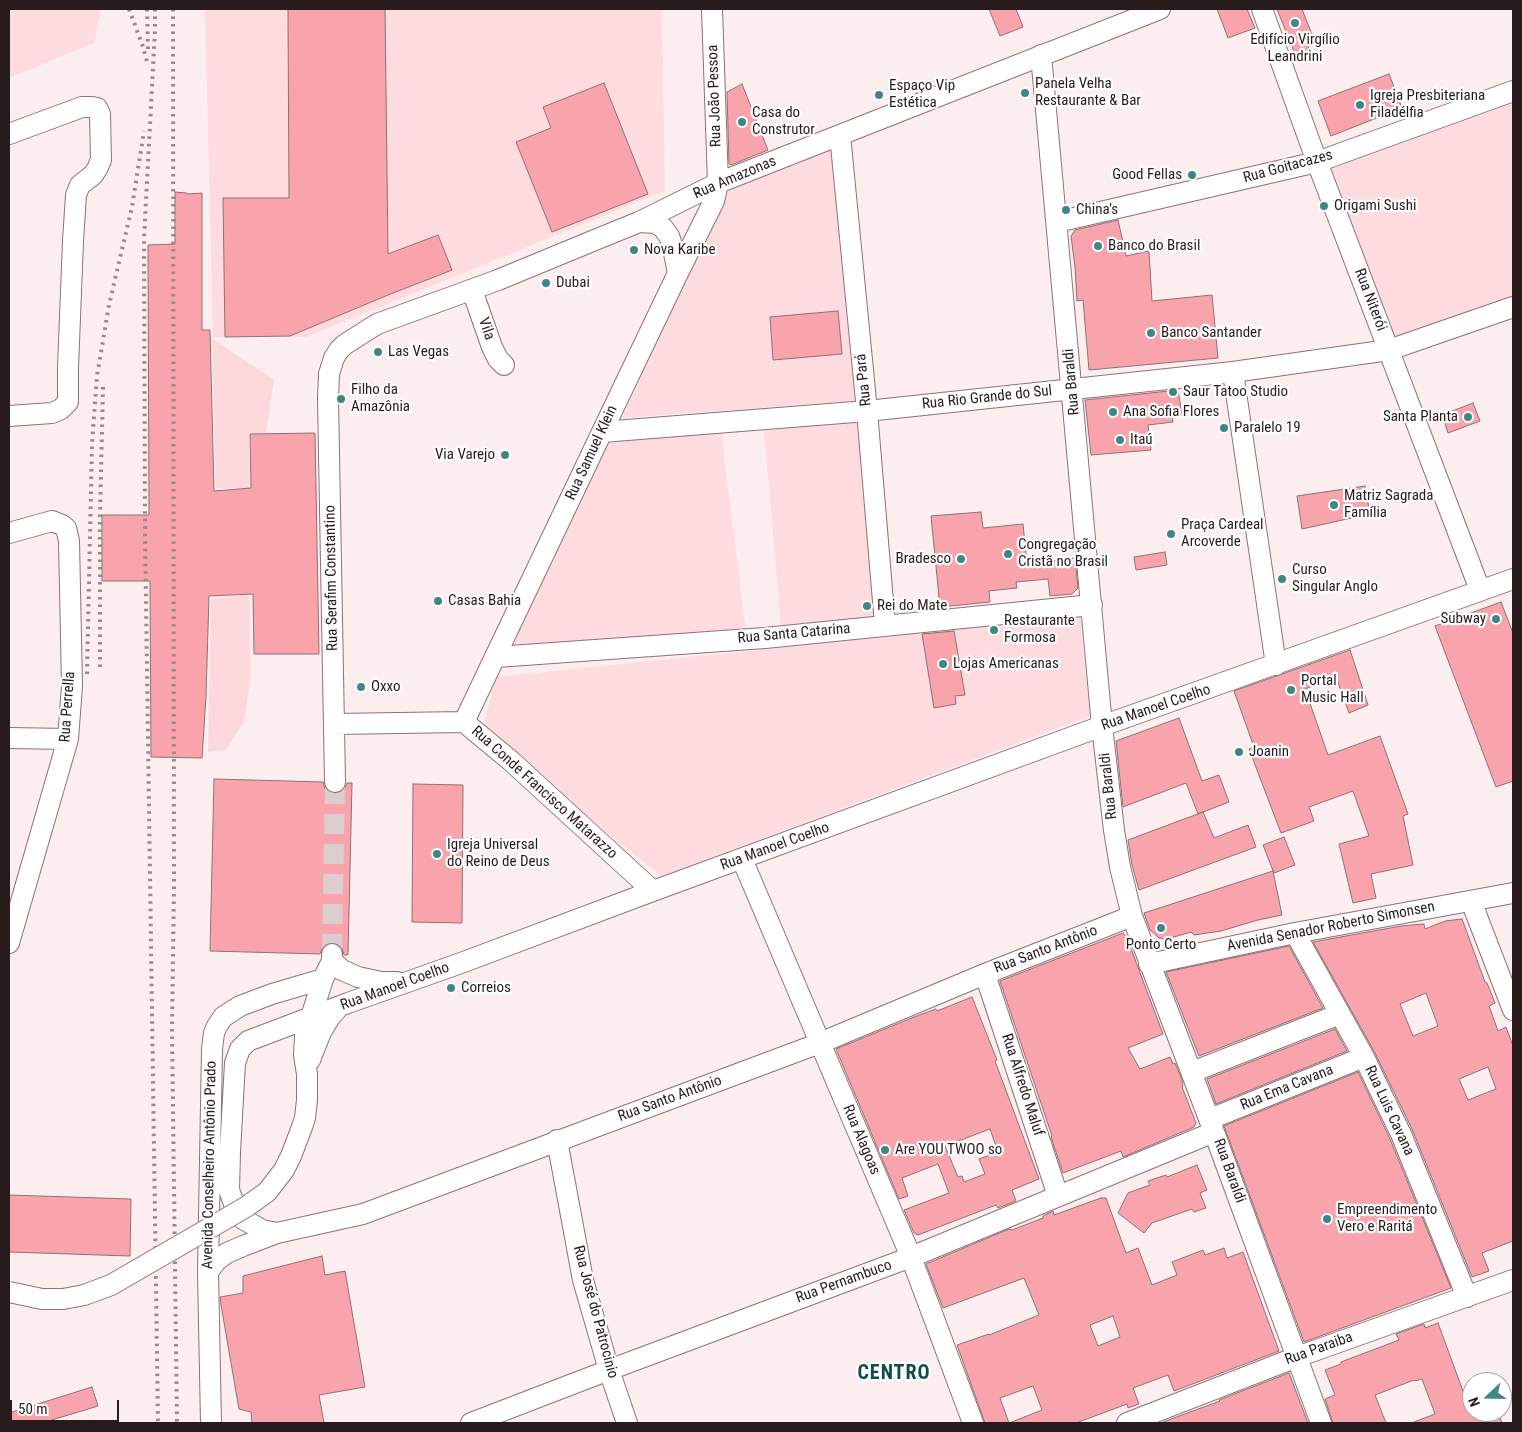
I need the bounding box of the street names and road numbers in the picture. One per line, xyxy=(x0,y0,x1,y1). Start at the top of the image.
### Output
street label: Rua João Pessoa xyxy=(704,45,726,147)
street label: Rua Goitacazes xyxy=(1241,146,1335,188)
street label: Rua Amazonas xyxy=(691,152,779,204)
street label: Rua Niterói xyxy=(1350,266,1390,334)
street label: Vila xyxy=(474,315,498,343)
street label: Rua Baraldi xyxy=(1060,348,1084,416)
street label: Rua Pará xyxy=(852,353,876,407)
street label: Rua Rio Grande do Sul xyxy=(921,382,1053,414)
street label: Rua Samuel Klein xyxy=(562,403,622,503)
street label: Rua Serafim Constantino xyxy=(322,505,342,651)
street label: Rua Santa Catarina xyxy=(737,620,851,648)
street label: Rua Perrella xyxy=(57,671,79,743)
street label: Rua Manoel Coelho xyxy=(1099,681,1213,735)
street label: Rua Conde Francisco Matarazzo xyxy=(467,723,621,863)
street label: Rua Baraldi xyxy=(1097,752,1121,820)
street label: Rua Manoel Coelho xyxy=(718,819,832,875)
street label: Avenida Senador Roberto Simonsen xyxy=(1226,898,1436,956)
street label: Rua Santo Antônio xyxy=(992,922,1100,978)
street label: Rua Manoel Coelho xyxy=(338,959,452,1015)
street label: Rua Alfredo Maluf xyxy=(997,1032,1047,1138)
street label: Avenida Conselheiro Antônio Prado xyxy=(199,1061,221,1269)
street label: Rua Ema Cavana xyxy=(1238,1061,1336,1115)
street label: Rua Luis Cavana xyxy=(1360,1063,1418,1159)
street label: Rua Santo Antônio xyxy=(616,1072,724,1126)
street label: Rua Alagoas xyxy=(838,1102,884,1178)
street label: Rua Baraldi xyxy=(1209,1136,1249,1206)
street label: Rua José do Patrocinio xyxy=(569,1244,621,1380)
street label: Rua Pernambuco xyxy=(794,1256,894,1308)
street label: Rua Paraiba xyxy=(1283,1328,1355,1370)

